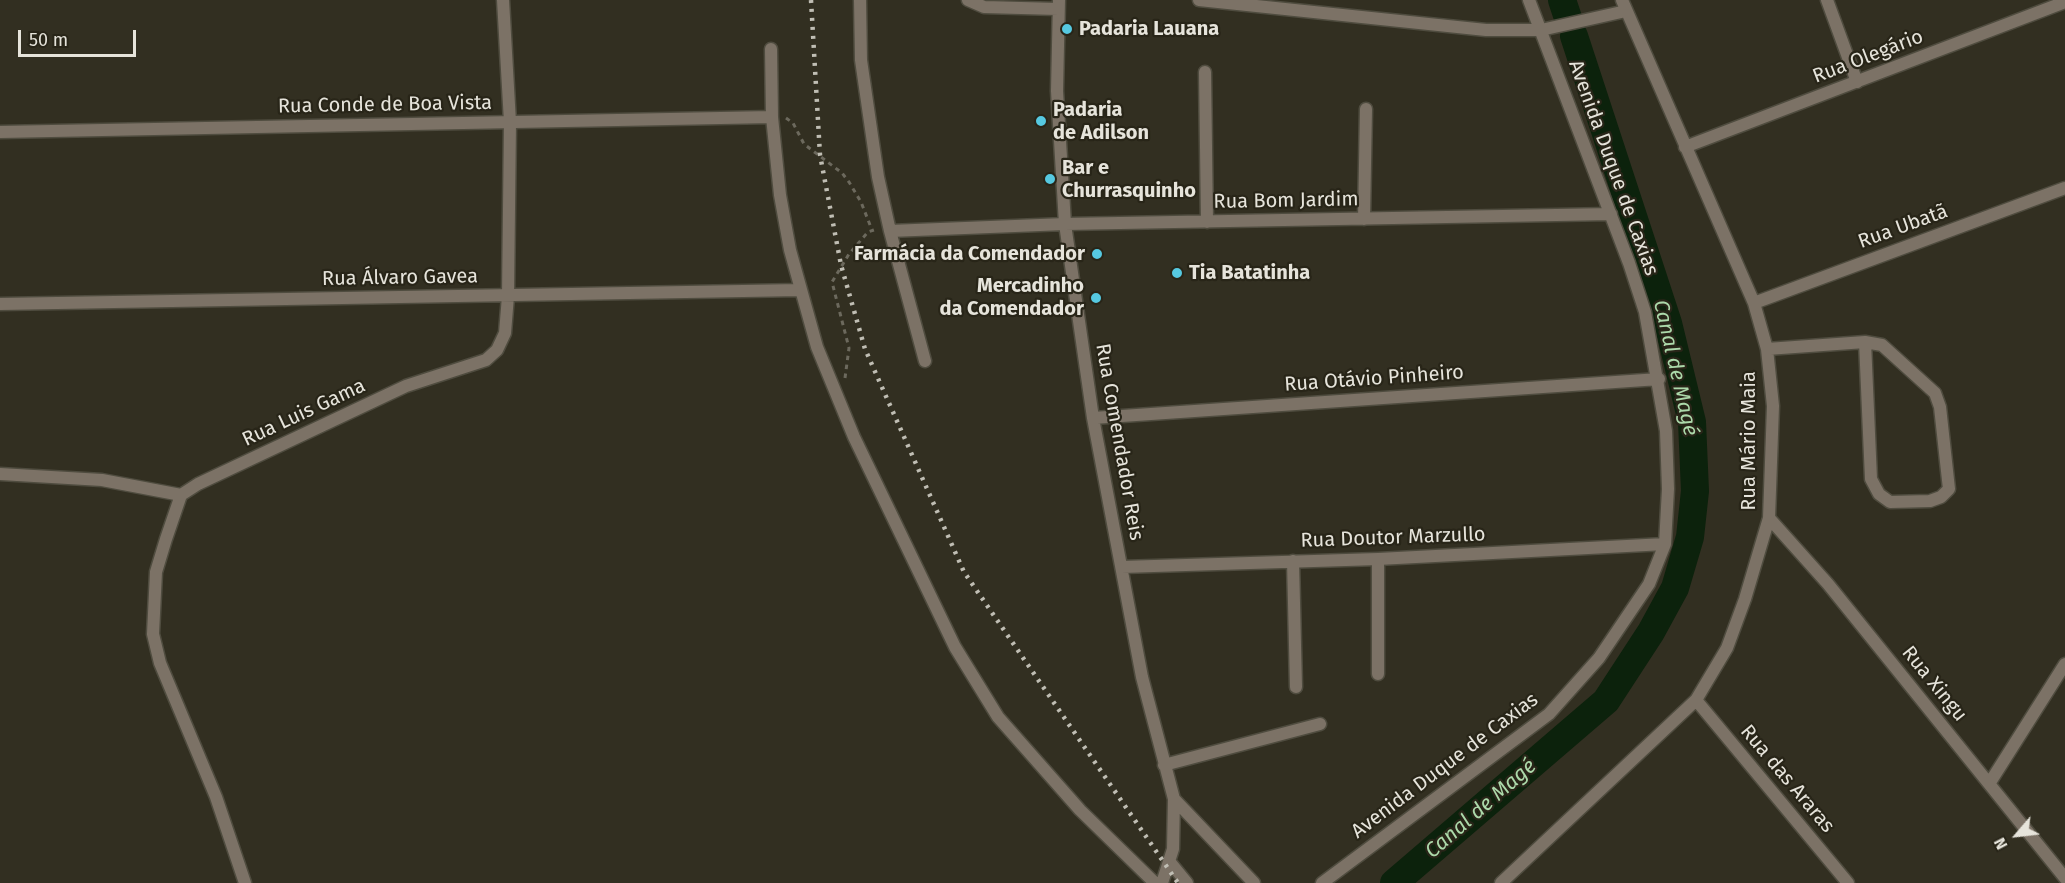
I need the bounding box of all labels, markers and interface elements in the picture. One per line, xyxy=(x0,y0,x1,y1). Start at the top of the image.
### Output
place label: Padaria Lauana xyxy=(1079,17,1219,41)
scale bar xyxy=(21,18,140,56)
marker: Padaria Lauana xyxy=(1060,22,1074,36)
street label: Rua Olegário xyxy=(1809,25,1927,89)
text: 50 m xyxy=(29,29,68,51)
street label: Avenida Duque de Caxias xyxy=(1563,57,1663,279)
street label: Rua Conde de Boa Vista xyxy=(278,91,492,119)
place label: Padaria de Adilson xyxy=(1053,98,1149,145)
marker: Padaria de Adilson xyxy=(1034,114,1048,128)
place label: Bar e Churrasquinho xyxy=(1062,156,1196,203)
marker: Bar e Churrasquinho xyxy=(1043,172,1057,186)
street label: Rua Bom Jardim xyxy=(1213,188,1359,214)
street label: Rua Ubatã xyxy=(1855,200,1951,254)
place label: Farmácia da Comendador xyxy=(854,242,1085,266)
marker: Farmácia da Comendador xyxy=(1090,247,1104,261)
place label: Tia Batatinha xyxy=(1189,261,1310,285)
street label: Rua Álvaro Gavea xyxy=(322,265,478,291)
marker: Tia Batatinha xyxy=(1170,266,1184,280)
place label: Mercadinho da Comendador xyxy=(939,274,1084,321)
marker: Mercadinho da Comendador xyxy=(1089,291,1103,305)
water label: Canal de Magé xyxy=(1647,298,1703,438)
street label: Rua Comendador Reis xyxy=(1090,342,1148,542)
street label: Rua Otávio Pinheiro xyxy=(1283,361,1465,397)
street label: Rua Mário Maia xyxy=(1737,371,1761,511)
street label: Rua Luis Gama xyxy=(239,374,369,452)
street label: Rua Doutor Marzullo xyxy=(1300,523,1486,553)
street label: Rua Xingu xyxy=(1896,642,1972,726)
street label: Avenida Duque de Caxias xyxy=(1347,688,1543,844)
street label: Rua das Araras xyxy=(1735,720,1839,838)
water label: Canal de Magé xyxy=(1420,754,1542,864)
north arrow xyxy=(1987,805,2047,865)
text: N xyxy=(1990,835,2012,853)

